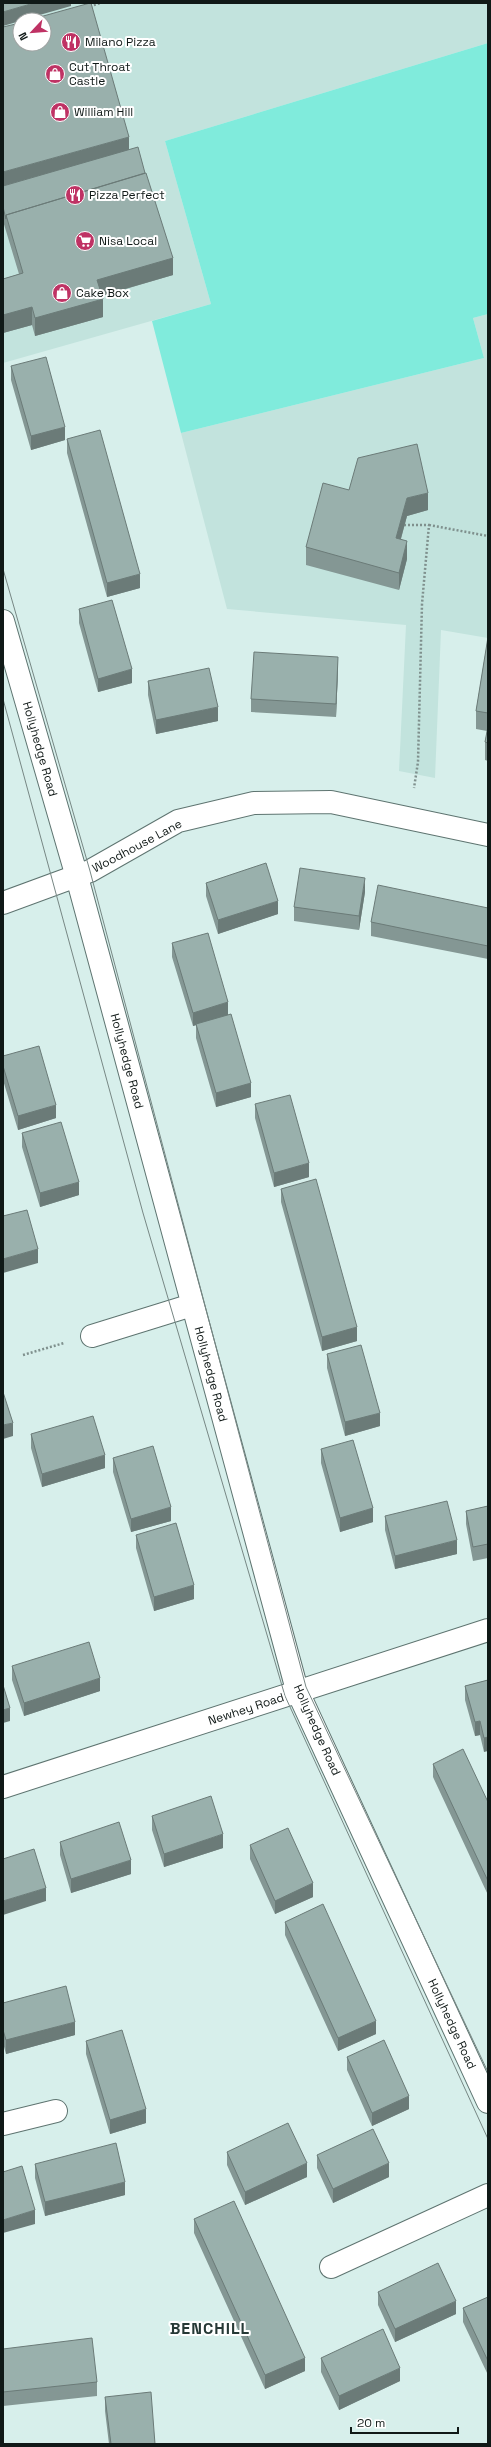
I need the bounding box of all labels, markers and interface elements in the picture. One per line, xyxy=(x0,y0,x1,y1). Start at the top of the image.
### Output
north arrow xyxy=(12,12,52,52)
text: N xyxy=(15,30,31,43)
restaurant icon: Milano Pizza xyxy=(60,31,82,53)
place label: Milano Pizza xyxy=(85,34,156,50)
place label: Cut Throat Castle xyxy=(69,59,131,89)
shop icon: Cut Throat Castle xyxy=(44,63,66,85)
shop icon: William Hill xyxy=(49,101,71,123)
place label: William Hill xyxy=(74,104,133,120)
restaurant icon: Pizza Perfect xyxy=(64,184,86,206)
place label: Pizza Perfect xyxy=(89,187,165,203)
supermarket icon: Nisa Local xyxy=(74,230,96,252)
place label: Nisa Local xyxy=(99,233,157,249)
shop icon: Cake Box xyxy=(51,282,73,304)
place label: Cake Box xyxy=(76,285,129,301)
street label: Hollyhedge Road xyxy=(19,700,61,798)
street label: Woodhouse Lane xyxy=(89,816,185,876)
street label: Hollyhedge Road xyxy=(107,1012,147,1110)
street label: Hollyhedge Road xyxy=(191,1325,231,1423)
street label: Hollyhedge Road xyxy=(290,1682,344,1778)
street label: Newhey Road xyxy=(206,1689,286,1729)
street label: Hollyhedge Road xyxy=(424,1976,480,2072)
district label: BENCHILL xyxy=(170,2318,250,2339)
scale bar xyxy=(351,2409,458,2435)
text: 20 m xyxy=(357,2415,385,2431)

